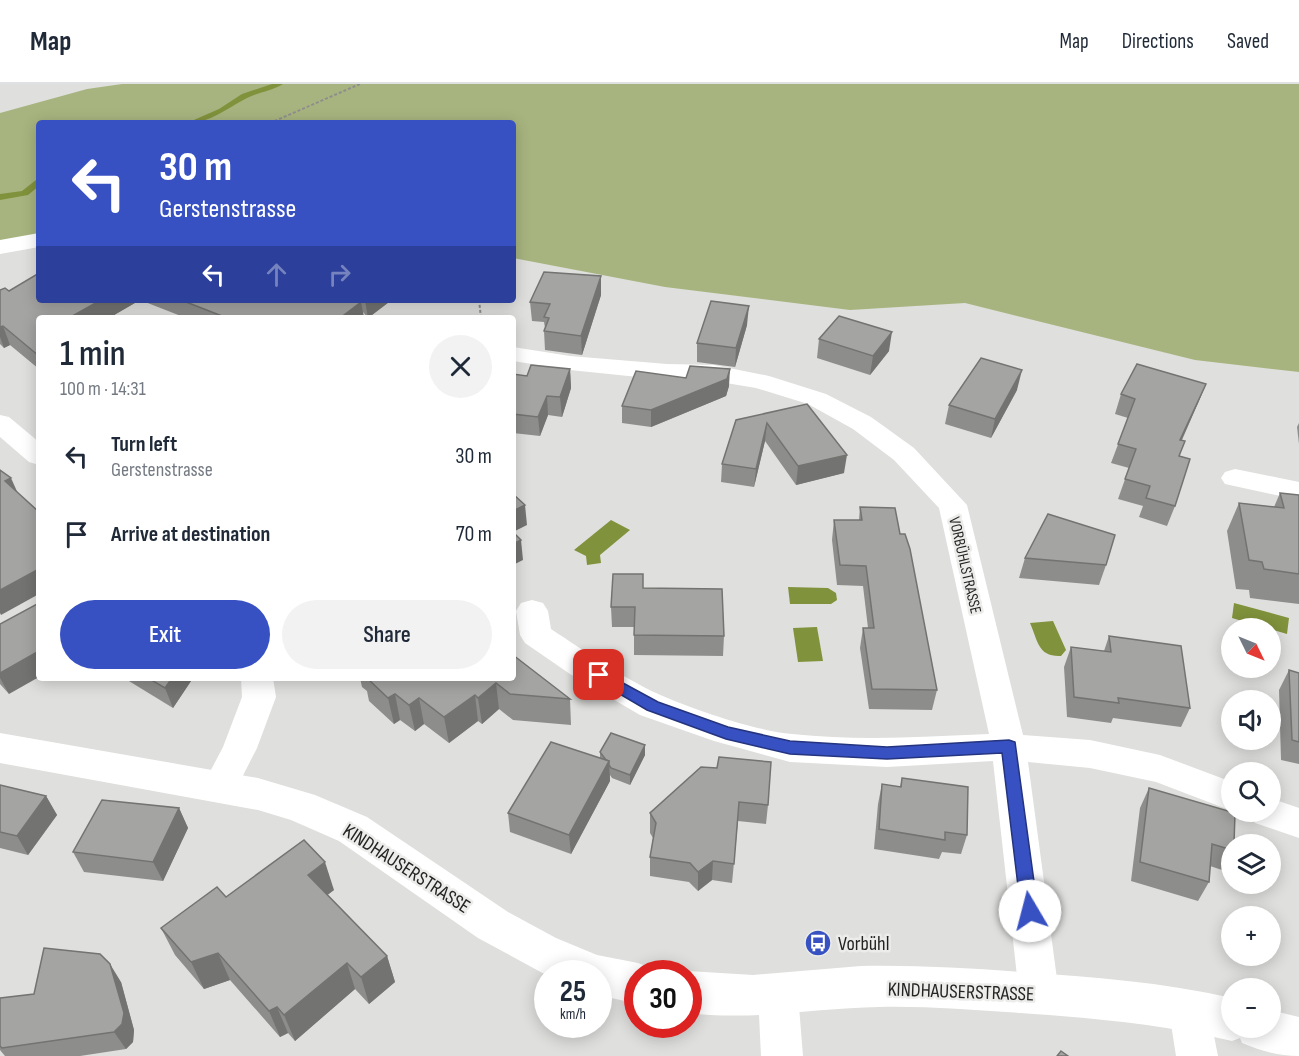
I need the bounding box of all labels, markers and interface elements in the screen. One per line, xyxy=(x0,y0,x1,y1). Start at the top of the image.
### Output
text: Map xyxy=(30,25,71,58)
text: Map xyxy=(1059,29,1089,54)
text: Directions xyxy=(1122,29,1194,54)
text: Saved xyxy=(1227,29,1269,54)
text: 30 m xyxy=(159,142,232,193)
icon: left xyxy=(60,144,138,222)
text: Gerstenstrasse xyxy=(159,193,296,225)
icon: left xyxy=(197,258,230,291)
icon: ahead xyxy=(260,258,293,291)
icon: right xyxy=(323,258,356,291)
text: 1 min xyxy=(60,333,125,376)
button: close xyxy=(429,335,492,398)
text: 100 m · 14:31 xyxy=(60,377,146,401)
text: Turn left xyxy=(111,431,177,458)
icon: left xyxy=(60,440,93,473)
text: 30 m xyxy=(455,443,492,470)
text: Gerstenstrasse xyxy=(111,458,213,482)
street label: VORBÜHLSTRASSE xyxy=(944,515,985,616)
icon: arrive xyxy=(60,518,93,551)
text: Arrive at destination xyxy=(111,521,270,548)
text: 70 m xyxy=(456,521,492,548)
button: Exit xyxy=(60,600,270,669)
button: Share xyxy=(282,600,492,669)
north arrow xyxy=(1221,618,1281,678)
map controls xyxy=(1221,618,1281,1038)
pin xyxy=(573,649,624,700)
icon: arrive xyxy=(582,658,615,691)
button: sound xyxy=(1221,690,1281,750)
button: search xyxy=(1221,762,1281,822)
street label: KINDHAUSERSTRASSE xyxy=(338,819,475,919)
button: layers xyxy=(1221,834,1281,894)
position arrow xyxy=(998,879,1062,943)
button: + xyxy=(1221,906,1281,966)
bus stop icon: Vorbühl xyxy=(803,928,833,958)
place label: Vorbühl xyxy=(838,932,889,956)
speed limit sign: 30 xyxy=(624,960,702,1038)
text: 25 xyxy=(560,974,586,1010)
street label: KINDHAUSERSTRASSE xyxy=(887,977,1035,1007)
button: − xyxy=(1221,978,1281,1038)
text: km/h xyxy=(560,1005,586,1024)

